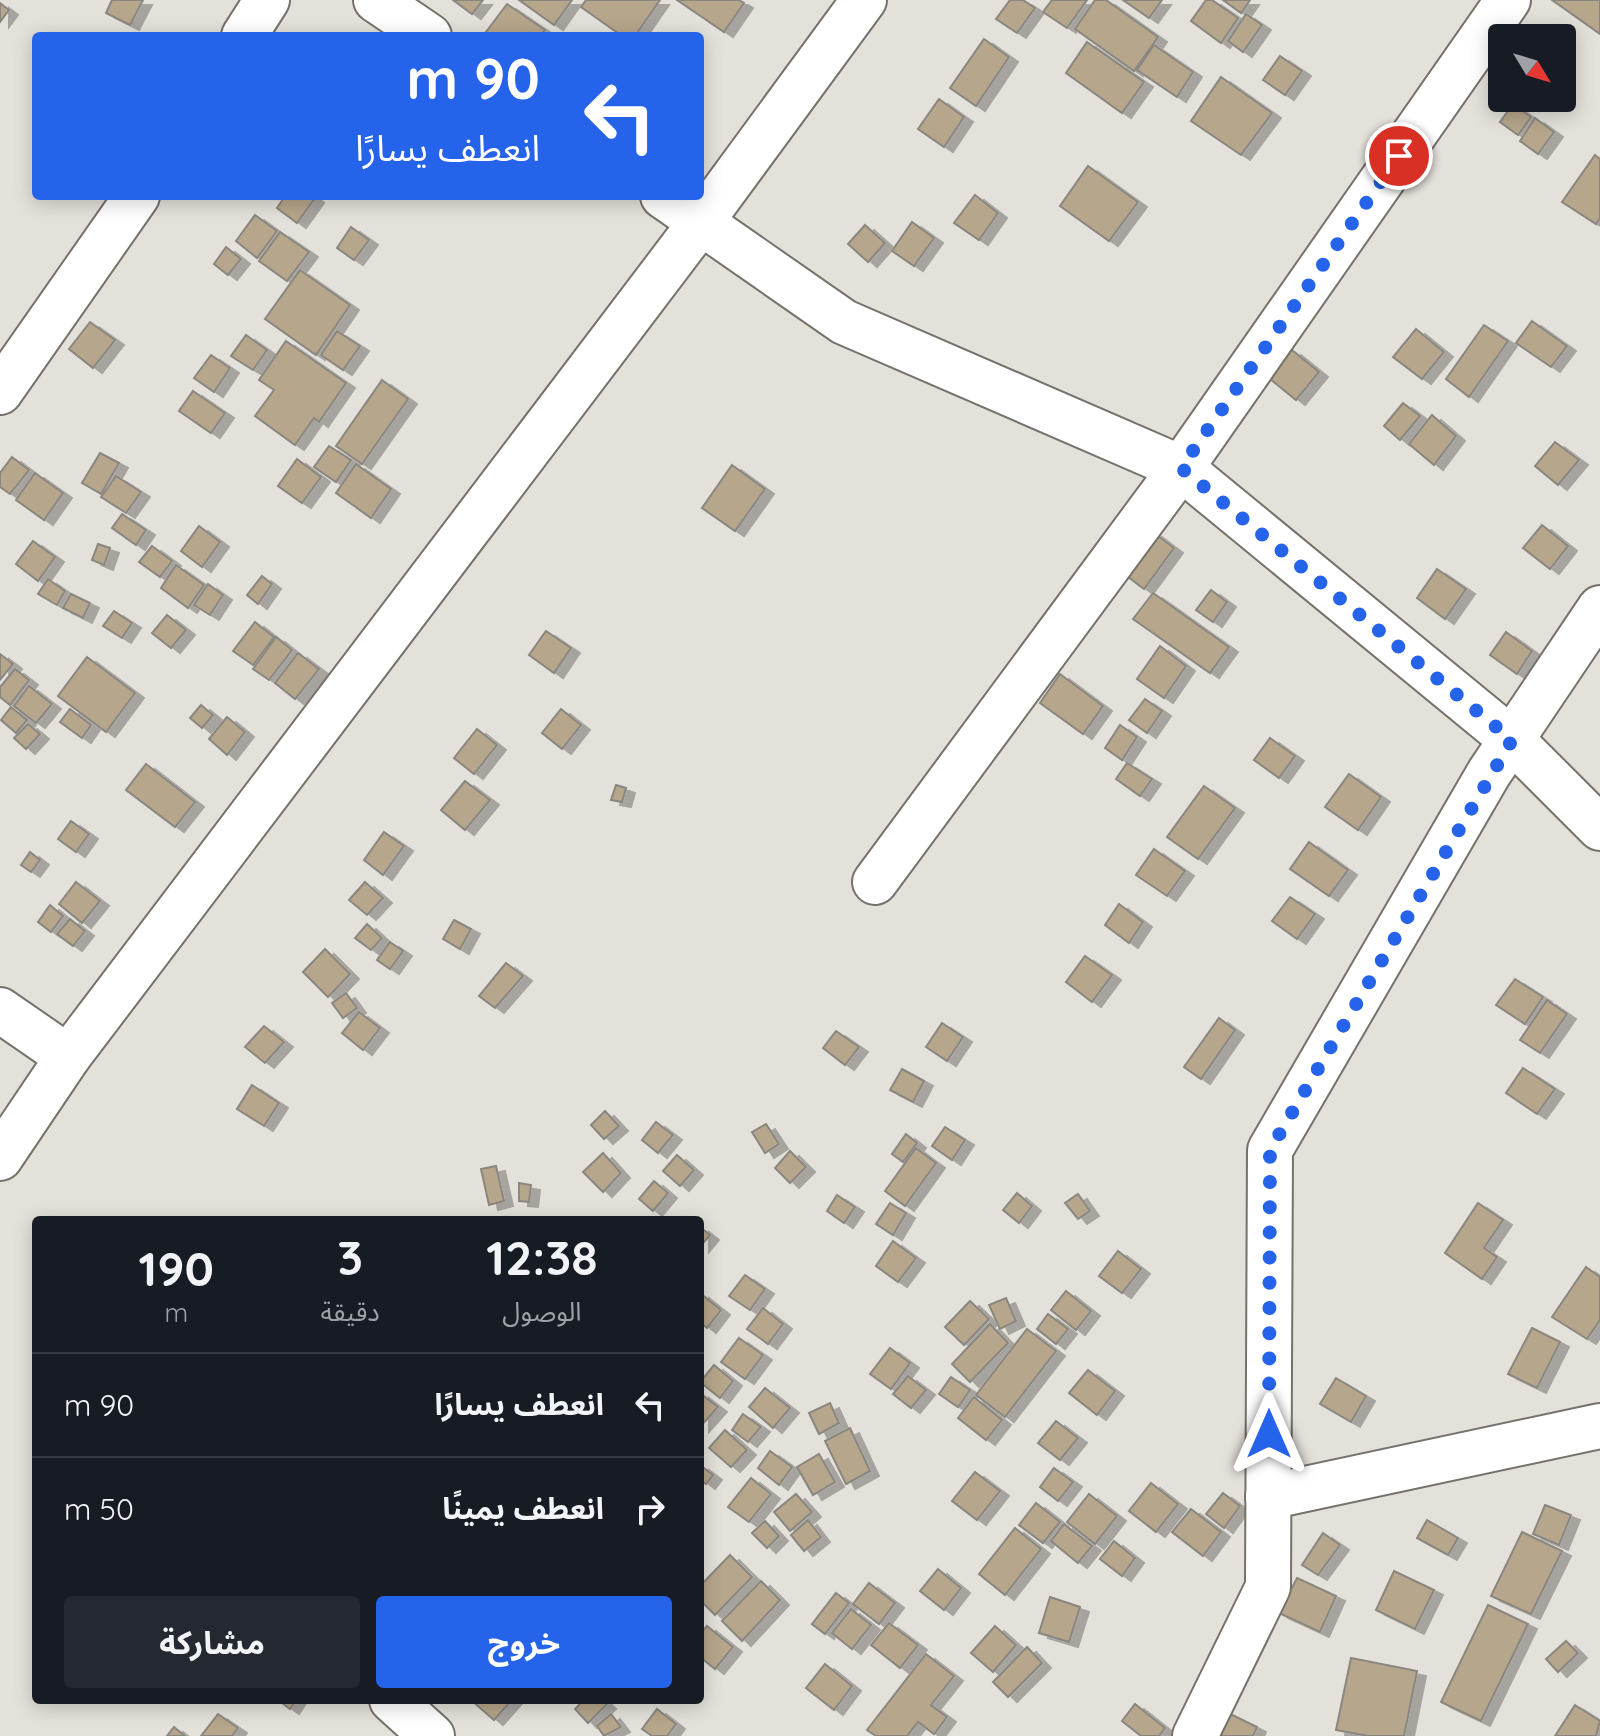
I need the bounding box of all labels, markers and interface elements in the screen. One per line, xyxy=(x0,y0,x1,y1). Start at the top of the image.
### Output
north arrow xyxy=(1488,24,1576,112)
map controls xyxy=(1488,24,1576,112)
text: 90 m xyxy=(406,43,540,113)
icon: left xyxy=(568,64,672,168)
pin xyxy=(1365,122,1433,190)
text: انعطف يسارًا xyxy=(355,125,540,170)
icon: arrive xyxy=(1377,134,1421,178)
text: 3 xyxy=(337,1227,363,1287)
text: 12:38 xyxy=(486,1227,597,1287)
text: 190 xyxy=(139,1238,214,1298)
text: دقيقة xyxy=(321,1295,380,1328)
text: الوصول xyxy=(502,1295,581,1328)
text: m xyxy=(164,1296,188,1329)
icon: left xyxy=(628,1383,672,1427)
text: انعطف يسارًا xyxy=(434,1385,604,1423)
text: 90 m xyxy=(64,1386,134,1424)
position arrow xyxy=(1227,1392,1311,1476)
icon: right xyxy=(628,1487,672,1531)
text: انعطف يمينًا xyxy=(442,1489,604,1527)
text: 50 m xyxy=(64,1490,134,1528)
button: مشاركة xyxy=(64,1596,360,1688)
button: خروج xyxy=(376,1596,672,1688)

